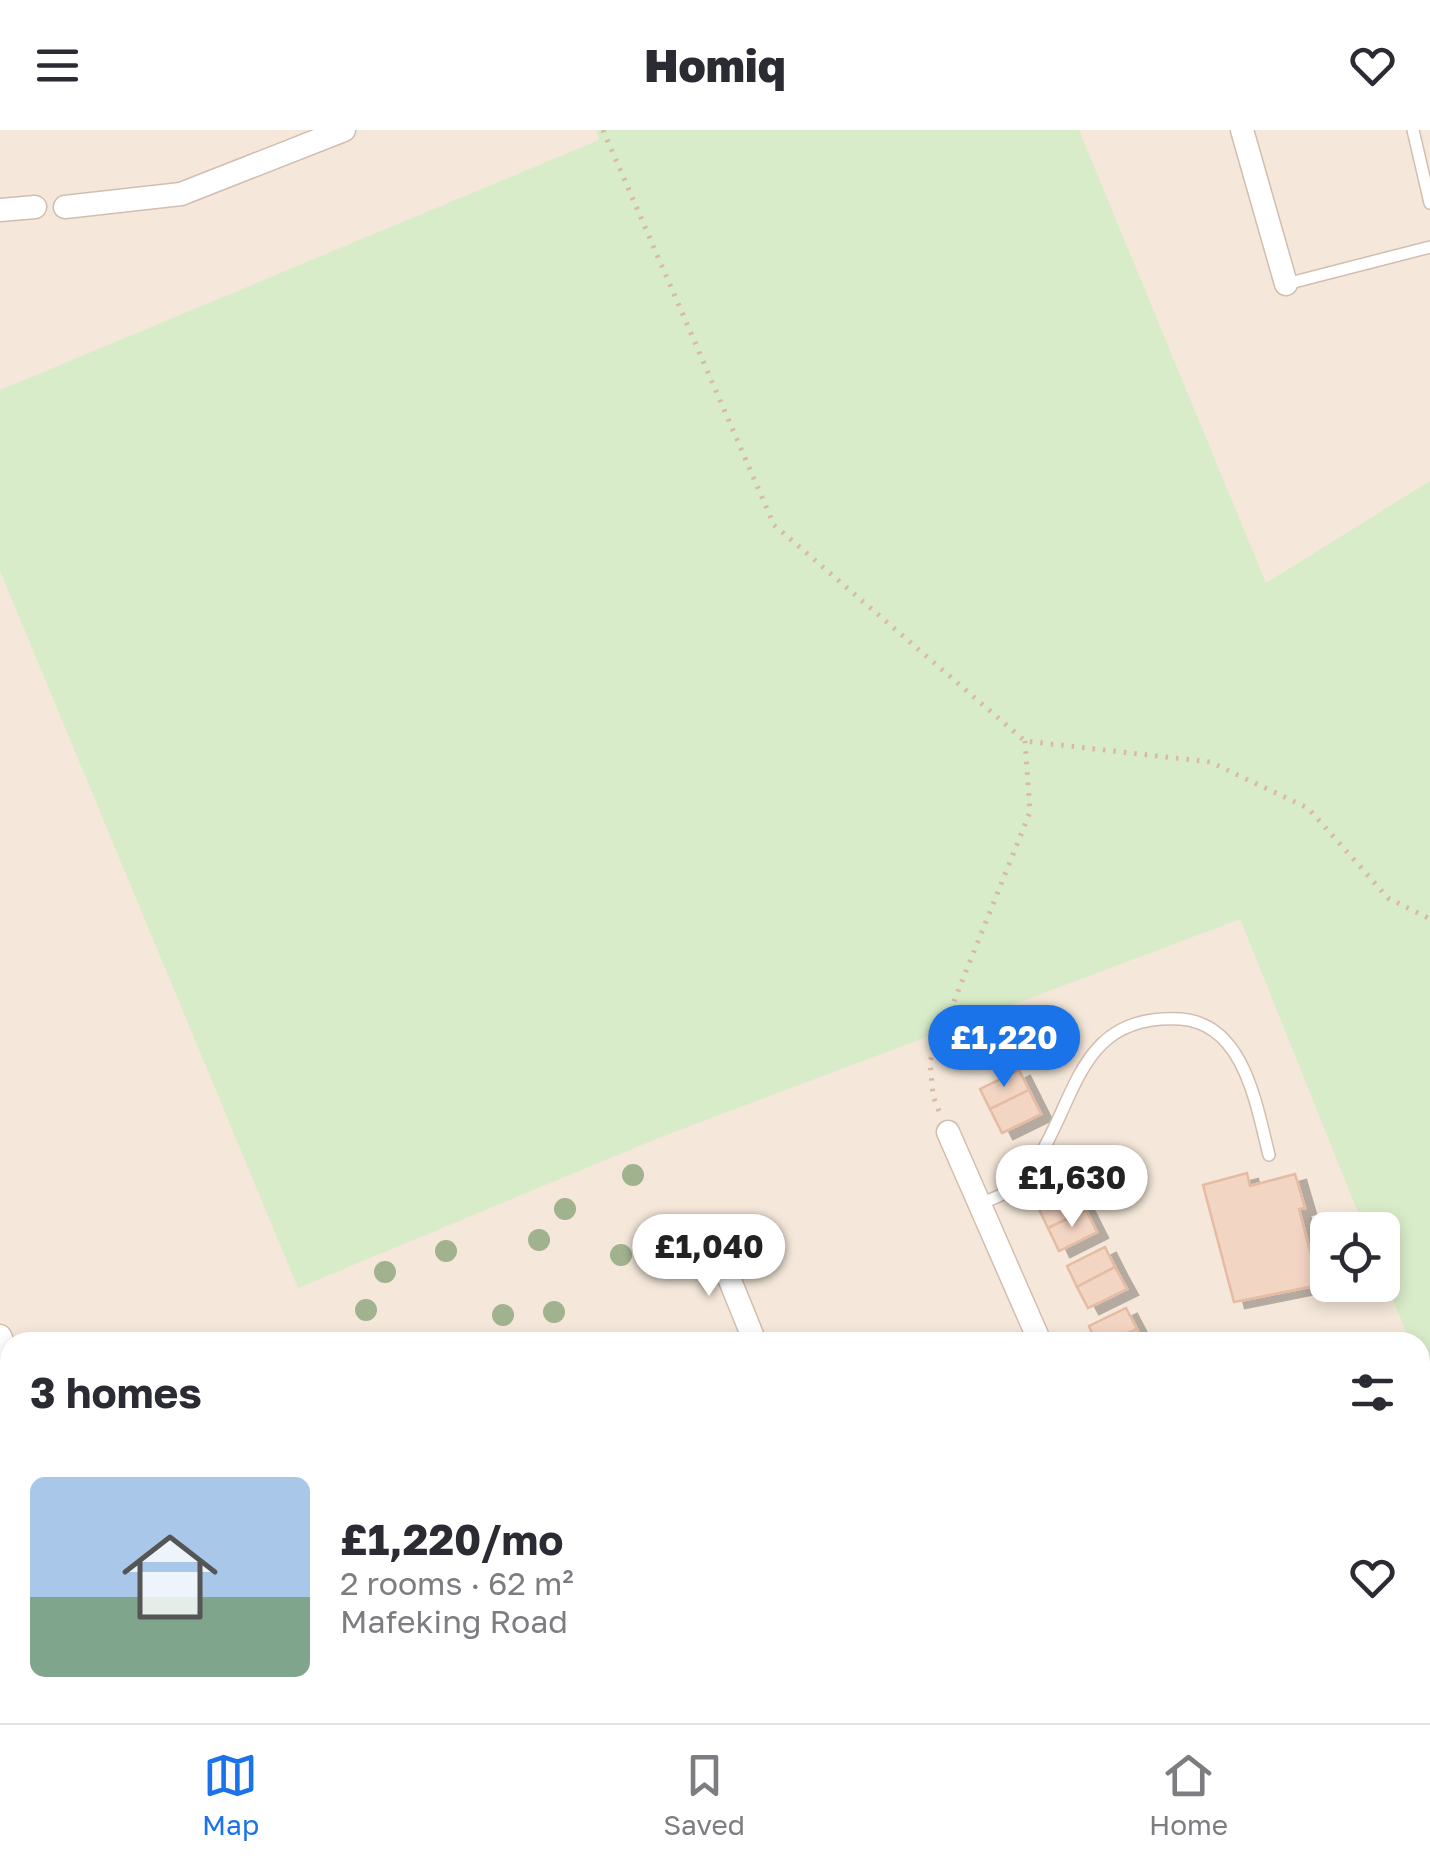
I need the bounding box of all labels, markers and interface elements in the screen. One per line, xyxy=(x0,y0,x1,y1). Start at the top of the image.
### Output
icon: menu xyxy=(30,38,85,93)
text: Homiq xyxy=(644,38,786,92)
icon: heart xyxy=(1345,38,1400,93)
pin: £1,220 xyxy=(923,1005,1085,1090)
text: £1,220 xyxy=(950,1018,1058,1056)
pin: £1,630 xyxy=(991,1145,1153,1230)
text: £1,630 xyxy=(1018,1158,1126,1196)
map controls xyxy=(1310,1212,1400,1302)
button: locate xyxy=(1310,1212,1400,1302)
pin: £1,040 xyxy=(628,1214,790,1299)
text: £1,040 xyxy=(654,1227,764,1265)
icon: filters xyxy=(1345,1365,1400,1420)
text: 3 homes xyxy=(30,1367,202,1417)
text: £1,220/mo xyxy=(340,1514,563,1564)
icon: home xyxy=(110,1517,230,1637)
icon: heart xyxy=(1345,1550,1400,1605)
text: 2 rooms · 62 m² xyxy=(340,1564,574,1602)
text: Mafeking Road xyxy=(340,1602,568,1640)
tab: Map xyxy=(202,1748,259,1841)
tab: Saved xyxy=(663,1748,745,1841)
tab: Home xyxy=(1149,1748,1228,1841)

